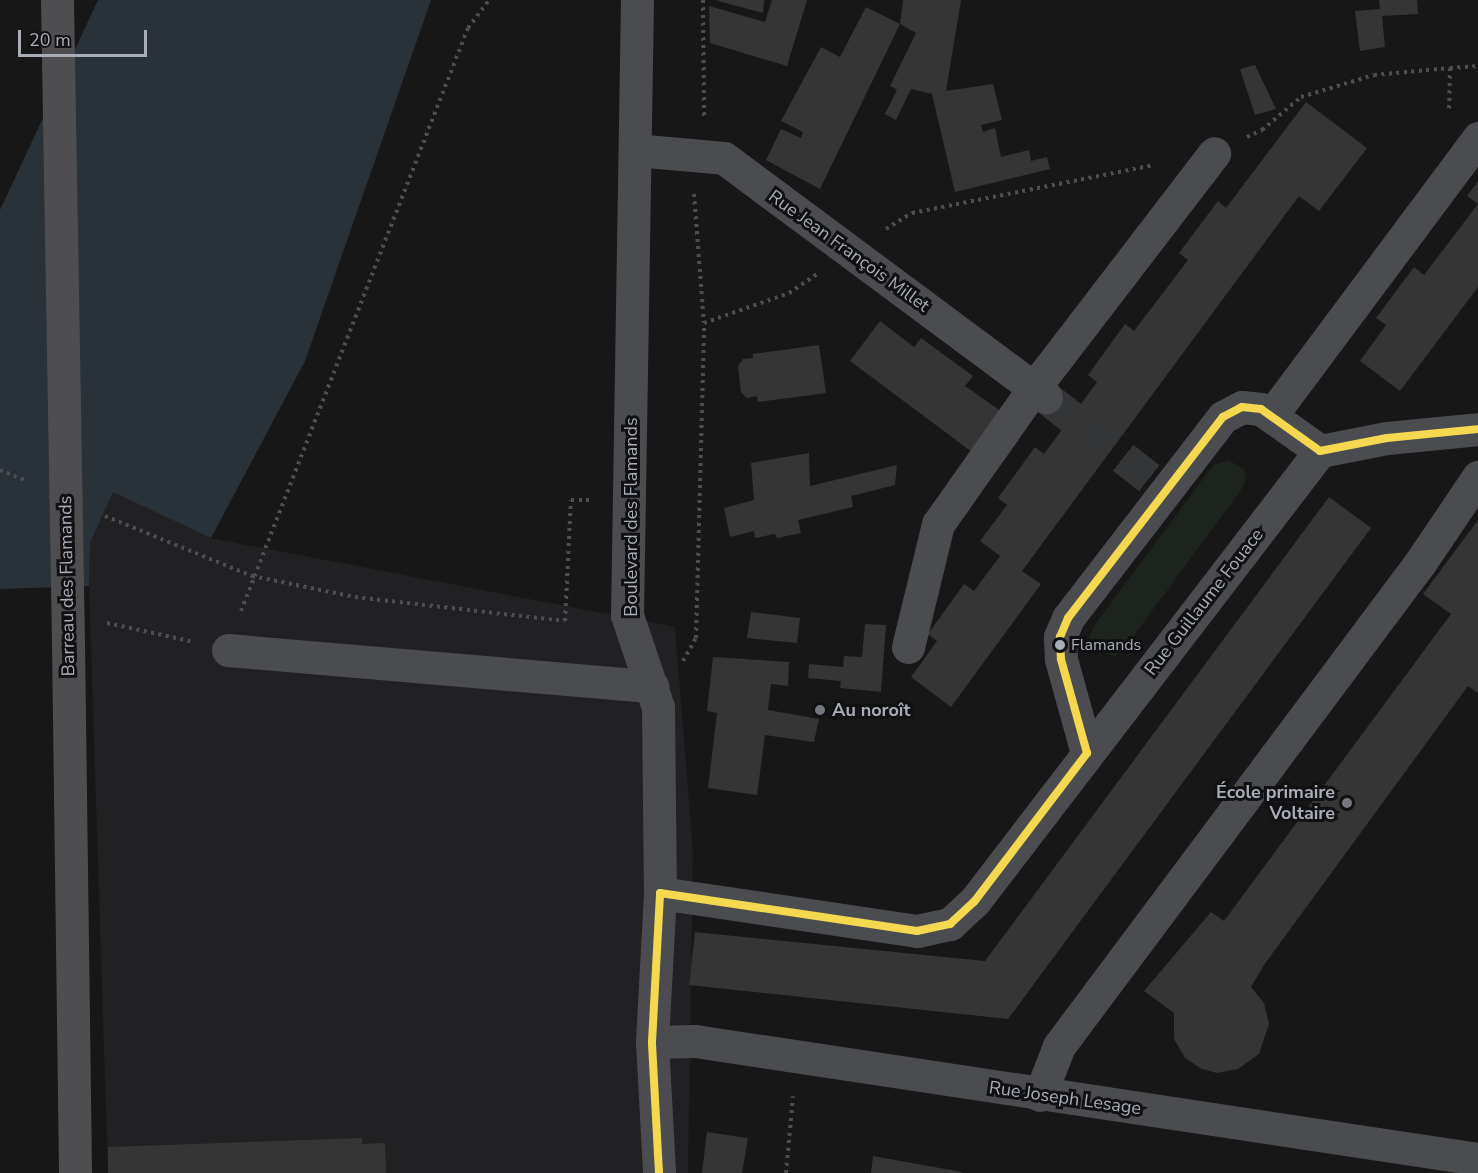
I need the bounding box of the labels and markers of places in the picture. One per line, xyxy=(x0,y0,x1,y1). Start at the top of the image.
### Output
place label: Flamands xyxy=(1071,635,1141,655)
marker: Flamands xyxy=(1054,639,1066,651)
place label: Au noroît xyxy=(832,699,910,721)
marker: Au noroît xyxy=(813,703,827,717)
place label: École primaire Voltaire xyxy=(1216,782,1335,824)
marker: École primaire Voltaire xyxy=(1340,796,1354,810)

